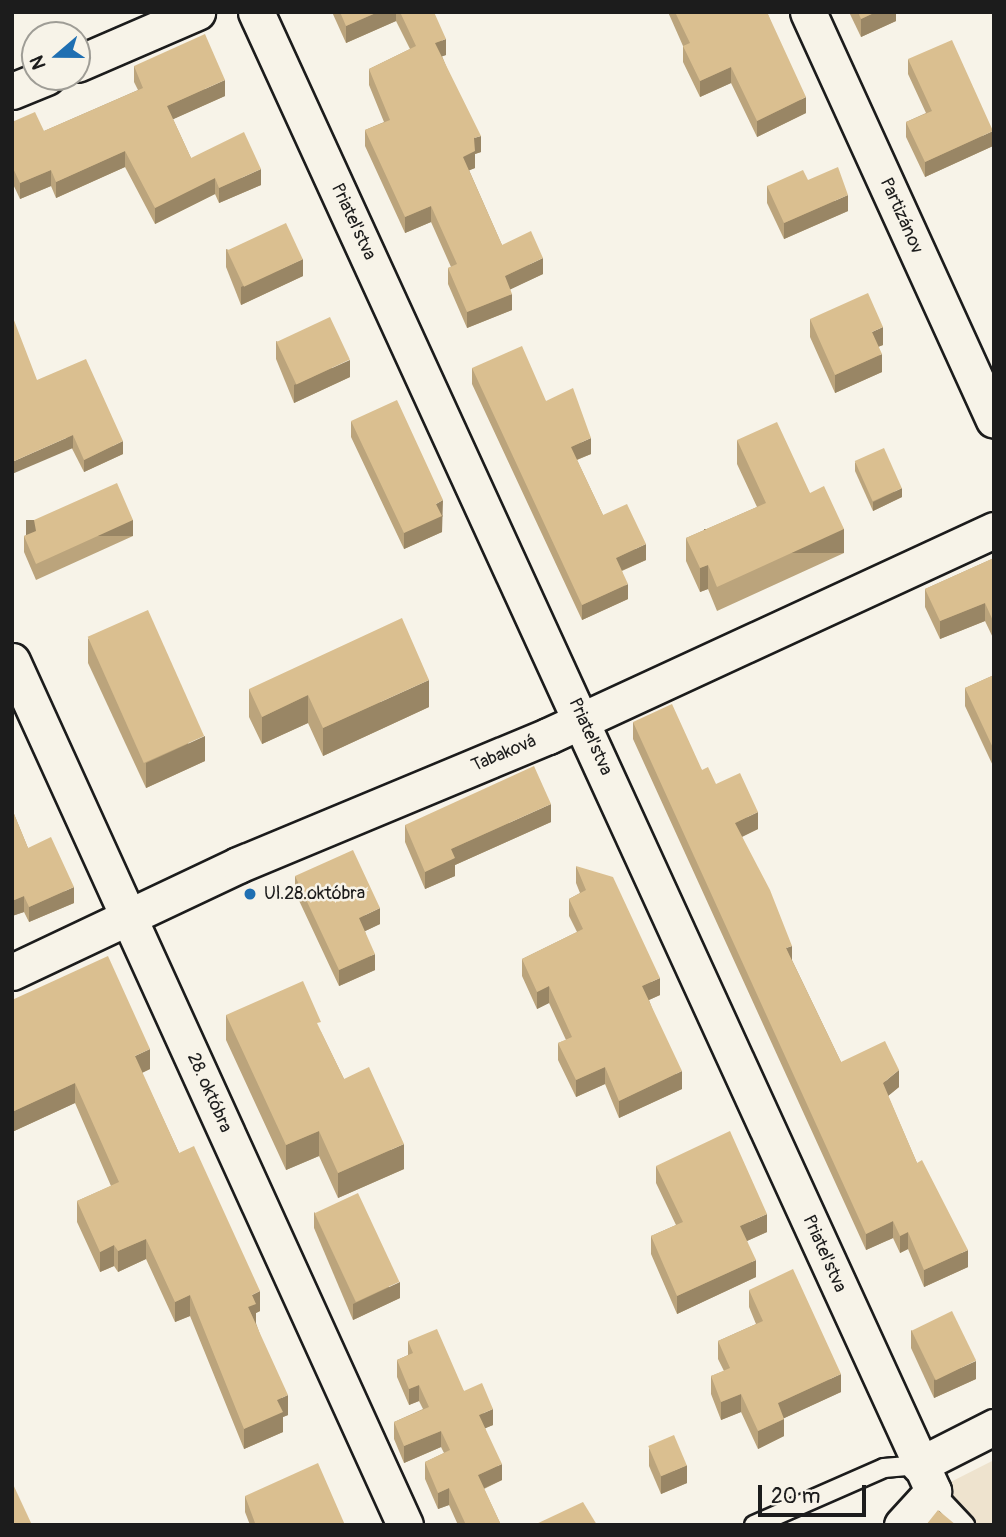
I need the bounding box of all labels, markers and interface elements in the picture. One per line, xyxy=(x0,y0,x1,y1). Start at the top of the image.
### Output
north arrow xyxy=(21,21,91,91)
text: N xyxy=(25,52,52,73)
street label: Partizánov xyxy=(875,175,927,257)
street label: Priateľstva xyxy=(326,180,380,264)
street label: Priateľstva xyxy=(563,695,617,779)
street label: Tabaková xyxy=(468,731,540,777)
place label: Ul.28.októbra xyxy=(264,883,365,905)
marker: Ul.28.októbra xyxy=(242,886,258,902)
street label: 28. októbra xyxy=(182,1050,236,1136)
street label: Priateľstva xyxy=(797,1212,851,1296)
scale bar xyxy=(761,1470,870,1514)
text: 20 m xyxy=(771,1483,820,1510)

